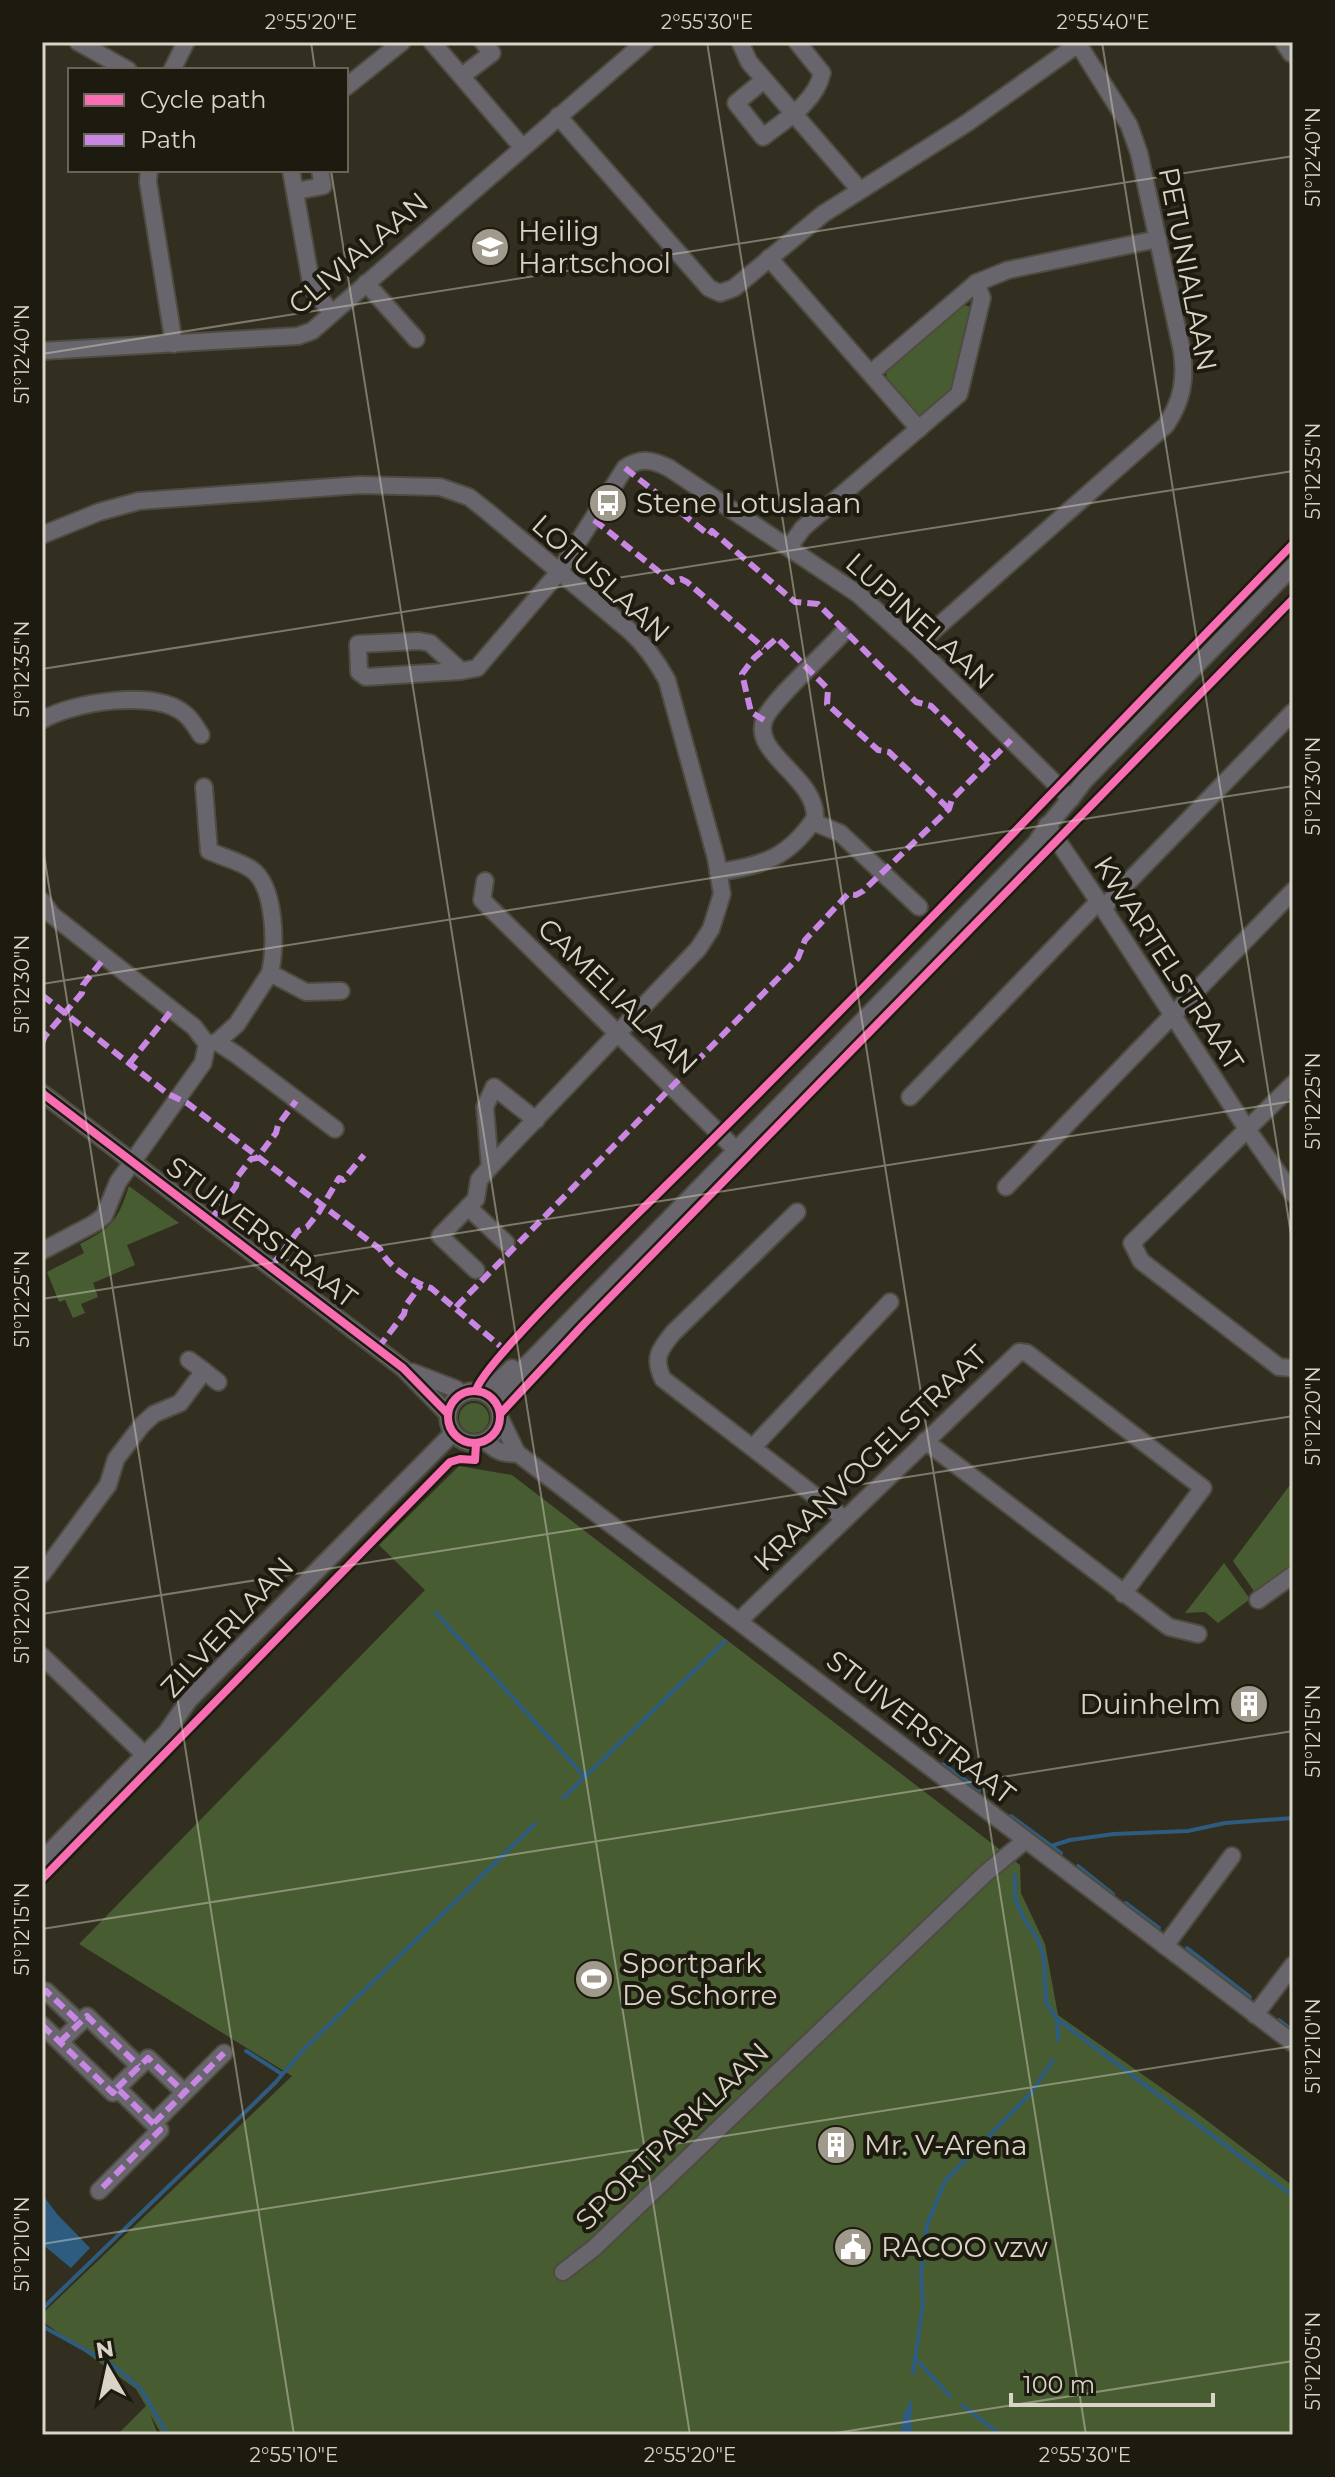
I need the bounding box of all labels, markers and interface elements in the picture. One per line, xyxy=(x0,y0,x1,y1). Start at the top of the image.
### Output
text: 2°55'20"E xyxy=(265,10,357,34)
text: 2°55'30"E xyxy=(661,10,753,34)
text: 2°55'40"E xyxy=(1056,10,1150,34)
legend xyxy=(68,68,348,172)
text: Cycle path xyxy=(140,85,267,114)
text: 51°12'40"N xyxy=(1301,107,1325,207)
text: Path xyxy=(140,125,197,154)
street label: PETUNIALAAN xyxy=(1152,164,1224,374)
street label: CLIVIALAAN xyxy=(281,185,435,321)
place label: Heilig Hartschool xyxy=(518,214,671,280)
school or university icon: Heilig Hartschool xyxy=(469,226,511,268)
text: 51°12'40"N xyxy=(10,304,34,404)
text: 51°12'35"N xyxy=(1301,423,1325,519)
bus stop icon: Stene Lotuslaan xyxy=(587,482,629,524)
place label: Stene Lotuslaan xyxy=(636,486,861,520)
street label: LOTUSLAAN xyxy=(525,507,677,649)
street label: LUPINELAAN xyxy=(839,546,1001,696)
text: 51°12'35"N xyxy=(10,621,34,717)
text: 51°12'30"N xyxy=(1301,736,1325,836)
street label: KWARTELSTRAAT xyxy=(1087,849,1251,1077)
street label: CAMELIALAAN xyxy=(531,911,705,1081)
text: 51°12'30"N xyxy=(10,934,34,1034)
text: 51°12'25"N xyxy=(1301,1052,1325,1150)
street label: STUIVERSTRAAT xyxy=(160,1149,364,1315)
text: 51°12'25"N xyxy=(10,1250,34,1348)
street label: KRAANVOGELSTRAAT xyxy=(746,1338,994,1578)
text: 51°12'20"N xyxy=(1301,1366,1325,1466)
street label: ZILVERLAAN xyxy=(153,1550,301,1704)
text: 51°12'20"N xyxy=(10,1564,34,1664)
street label: STUIVERSTRAAT xyxy=(820,1643,1022,1811)
building icon: Duinhelm xyxy=(1228,1683,1270,1725)
text: 51°12'15"N xyxy=(1301,1684,1325,1778)
place label: Duinhelm xyxy=(1080,1687,1221,1721)
text: 51°12'15"N xyxy=(10,1882,34,1976)
place label: Sportpark De Schorre xyxy=(622,1946,777,2012)
sports icon: Sportpark De Schorre xyxy=(573,1958,615,2000)
text: 51°12'10"N xyxy=(1301,1998,1325,2094)
street label: SPORTPARKLAAN xyxy=(568,2035,776,2237)
building icon: Mr. V-Arena xyxy=(815,2124,857,2166)
place label: Mr. V-Arena xyxy=(864,2128,1027,2162)
text: 51°12'10"N xyxy=(10,2196,34,2292)
public building icon: RACOO vzw xyxy=(832,2226,874,2268)
place label: RACOO vzw xyxy=(881,2230,1048,2264)
text: 51°12'05"N xyxy=(1301,2312,1325,2410)
north arrow xyxy=(68,2329,148,2409)
text: N xyxy=(94,2335,116,2364)
scale bar xyxy=(1011,2357,1213,2407)
text: 100 m xyxy=(1023,2370,1095,2399)
text: 2°55'10"E xyxy=(250,2443,338,2467)
text: 2°55'20"E xyxy=(644,2443,736,2467)
text: 2°55'30"E xyxy=(1039,2443,1131,2467)

